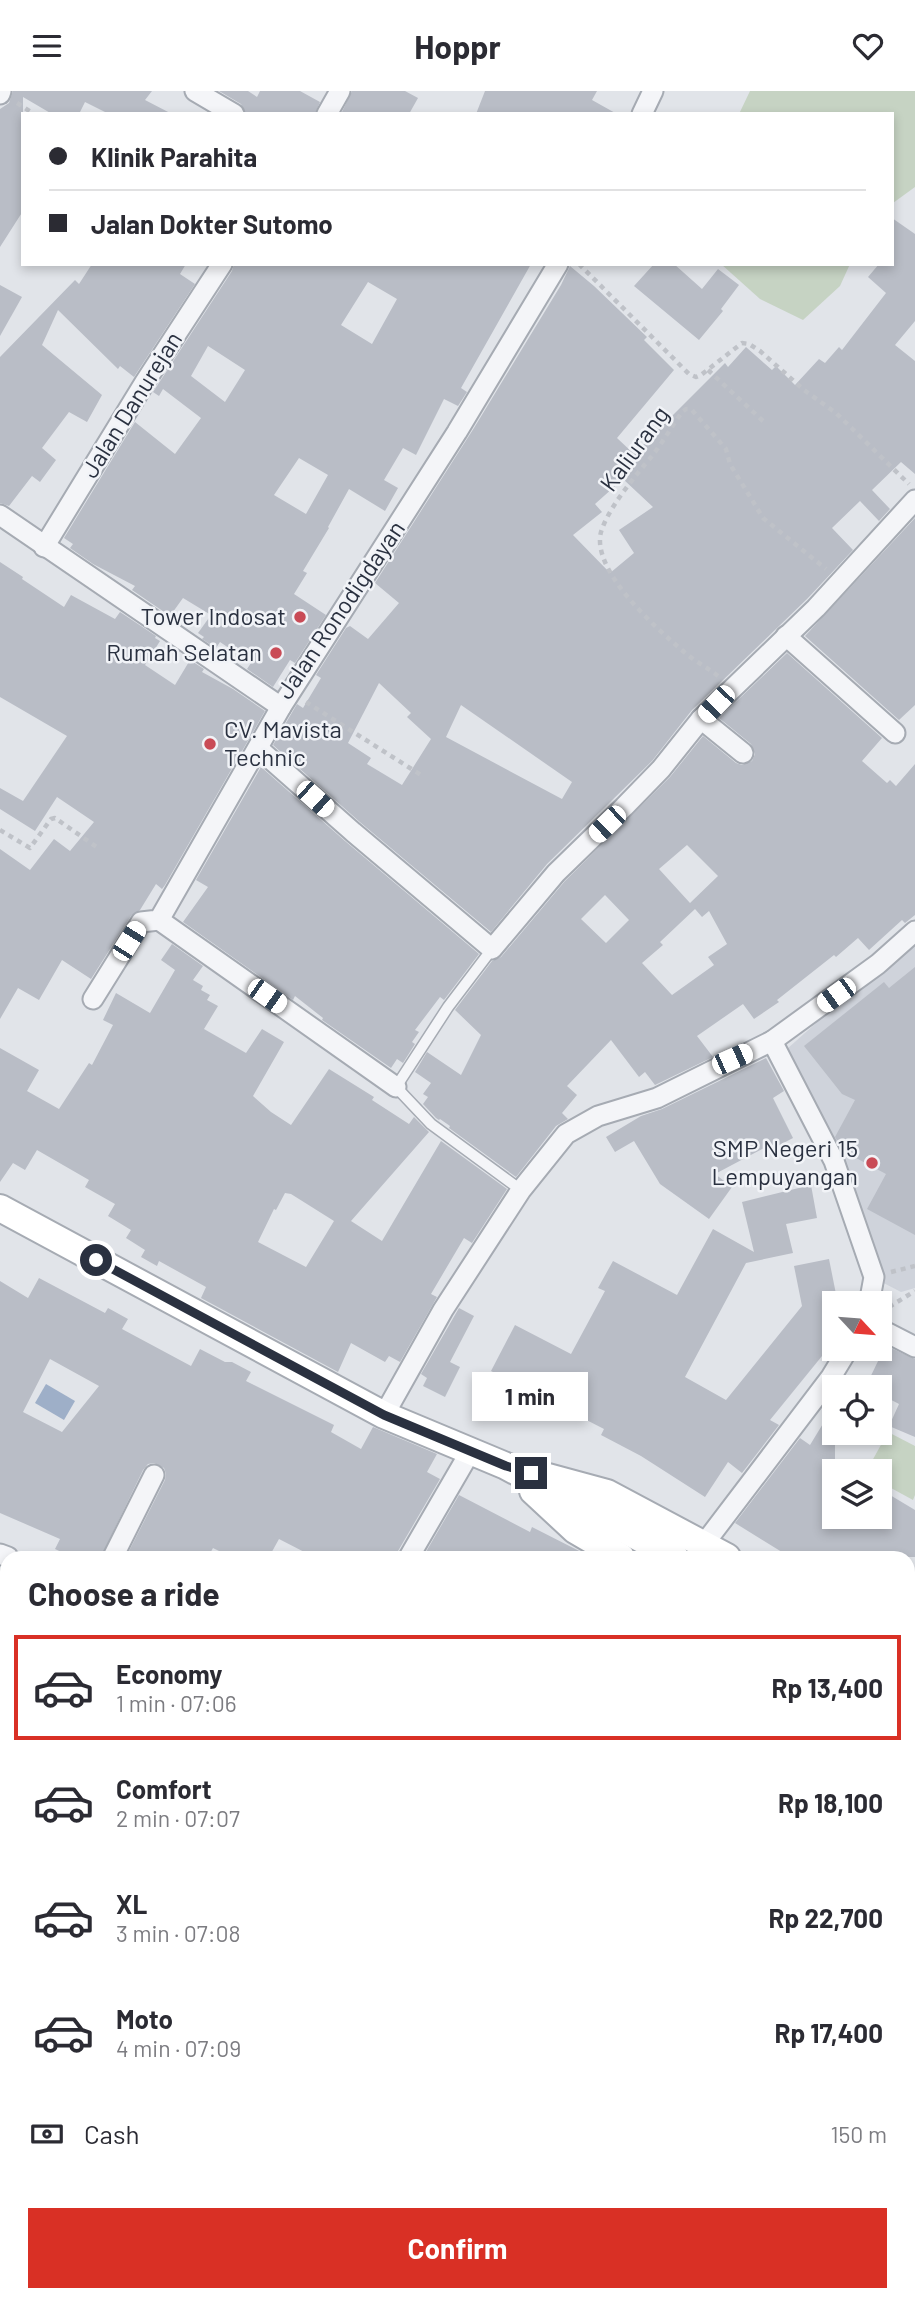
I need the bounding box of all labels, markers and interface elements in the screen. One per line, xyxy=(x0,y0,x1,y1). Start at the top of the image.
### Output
icon: menu xyxy=(28,27,66,65)
text: Hoppr xyxy=(414,27,501,65)
icon: heart xyxy=(849,27,887,65)
text: Klinik Parahita xyxy=(91,141,257,172)
text: Jalan Dokter Sutomo xyxy=(91,208,333,239)
street label: Jalan Danurejan xyxy=(74,326,187,483)
street label: Kaliurang xyxy=(593,400,674,496)
street label: Jalan Ronodigdayan xyxy=(269,515,410,704)
place label: Tower Indosat xyxy=(141,601,286,630)
marker: Tower Indosat xyxy=(292,609,308,625)
place label: Rumah Selatan xyxy=(106,637,262,666)
marker: Rumah Selatan xyxy=(268,645,284,661)
car xyxy=(694,682,739,726)
place label: CV. Mavista Technic xyxy=(224,714,342,771)
marker: CV. Mavista Technic xyxy=(202,736,218,752)
car xyxy=(293,777,338,821)
car xyxy=(585,802,630,846)
car xyxy=(109,918,150,964)
car xyxy=(813,974,860,1016)
car xyxy=(244,975,291,1017)
car xyxy=(709,1041,756,1077)
place label: SMP Negeri 15 Lempuyangan xyxy=(712,1133,858,1190)
marker: SMP Negeri 15 Lempuyangan xyxy=(864,1155,880,1171)
route start xyxy=(80,1244,112,1276)
north arrow xyxy=(822,1291,892,1361)
map controls xyxy=(822,1291,892,1529)
callout: 1 min xyxy=(473,1371,589,1421)
button: locate xyxy=(822,1375,892,1445)
text: 1 min xyxy=(505,1382,555,1410)
route end xyxy=(515,1457,547,1489)
button: layers xyxy=(822,1459,892,1529)
text: Choose a ride xyxy=(28,1574,220,1612)
icon: car xyxy=(32,1656,95,1719)
text: Economy xyxy=(116,1658,222,1689)
text: Rp 13,400 xyxy=(772,1672,883,1703)
text: 1 min · 07:06 xyxy=(116,1689,236,1717)
icon: car xyxy=(32,1771,95,1834)
text: Comfort xyxy=(116,1773,212,1804)
text: Rp 18,100 xyxy=(778,1787,883,1818)
text: 2 min · 07:07 xyxy=(116,1804,240,1832)
icon: car xyxy=(32,1886,95,1949)
text: XL xyxy=(116,1888,147,1919)
text: Rp 22,700 xyxy=(769,1902,883,1933)
text: 3 min · 07:08 xyxy=(116,1919,240,1947)
icon: car xyxy=(32,2001,95,2064)
text: Moto xyxy=(116,2003,173,2034)
text: Rp 17,400 xyxy=(774,2017,883,2048)
text: 4 min · 07:09 xyxy=(116,2034,241,2062)
icon: cash xyxy=(28,2115,66,2153)
text: Cash xyxy=(84,2118,139,2149)
text: 150 m xyxy=(831,2120,887,2148)
button: Confirm xyxy=(28,2208,887,2288)

